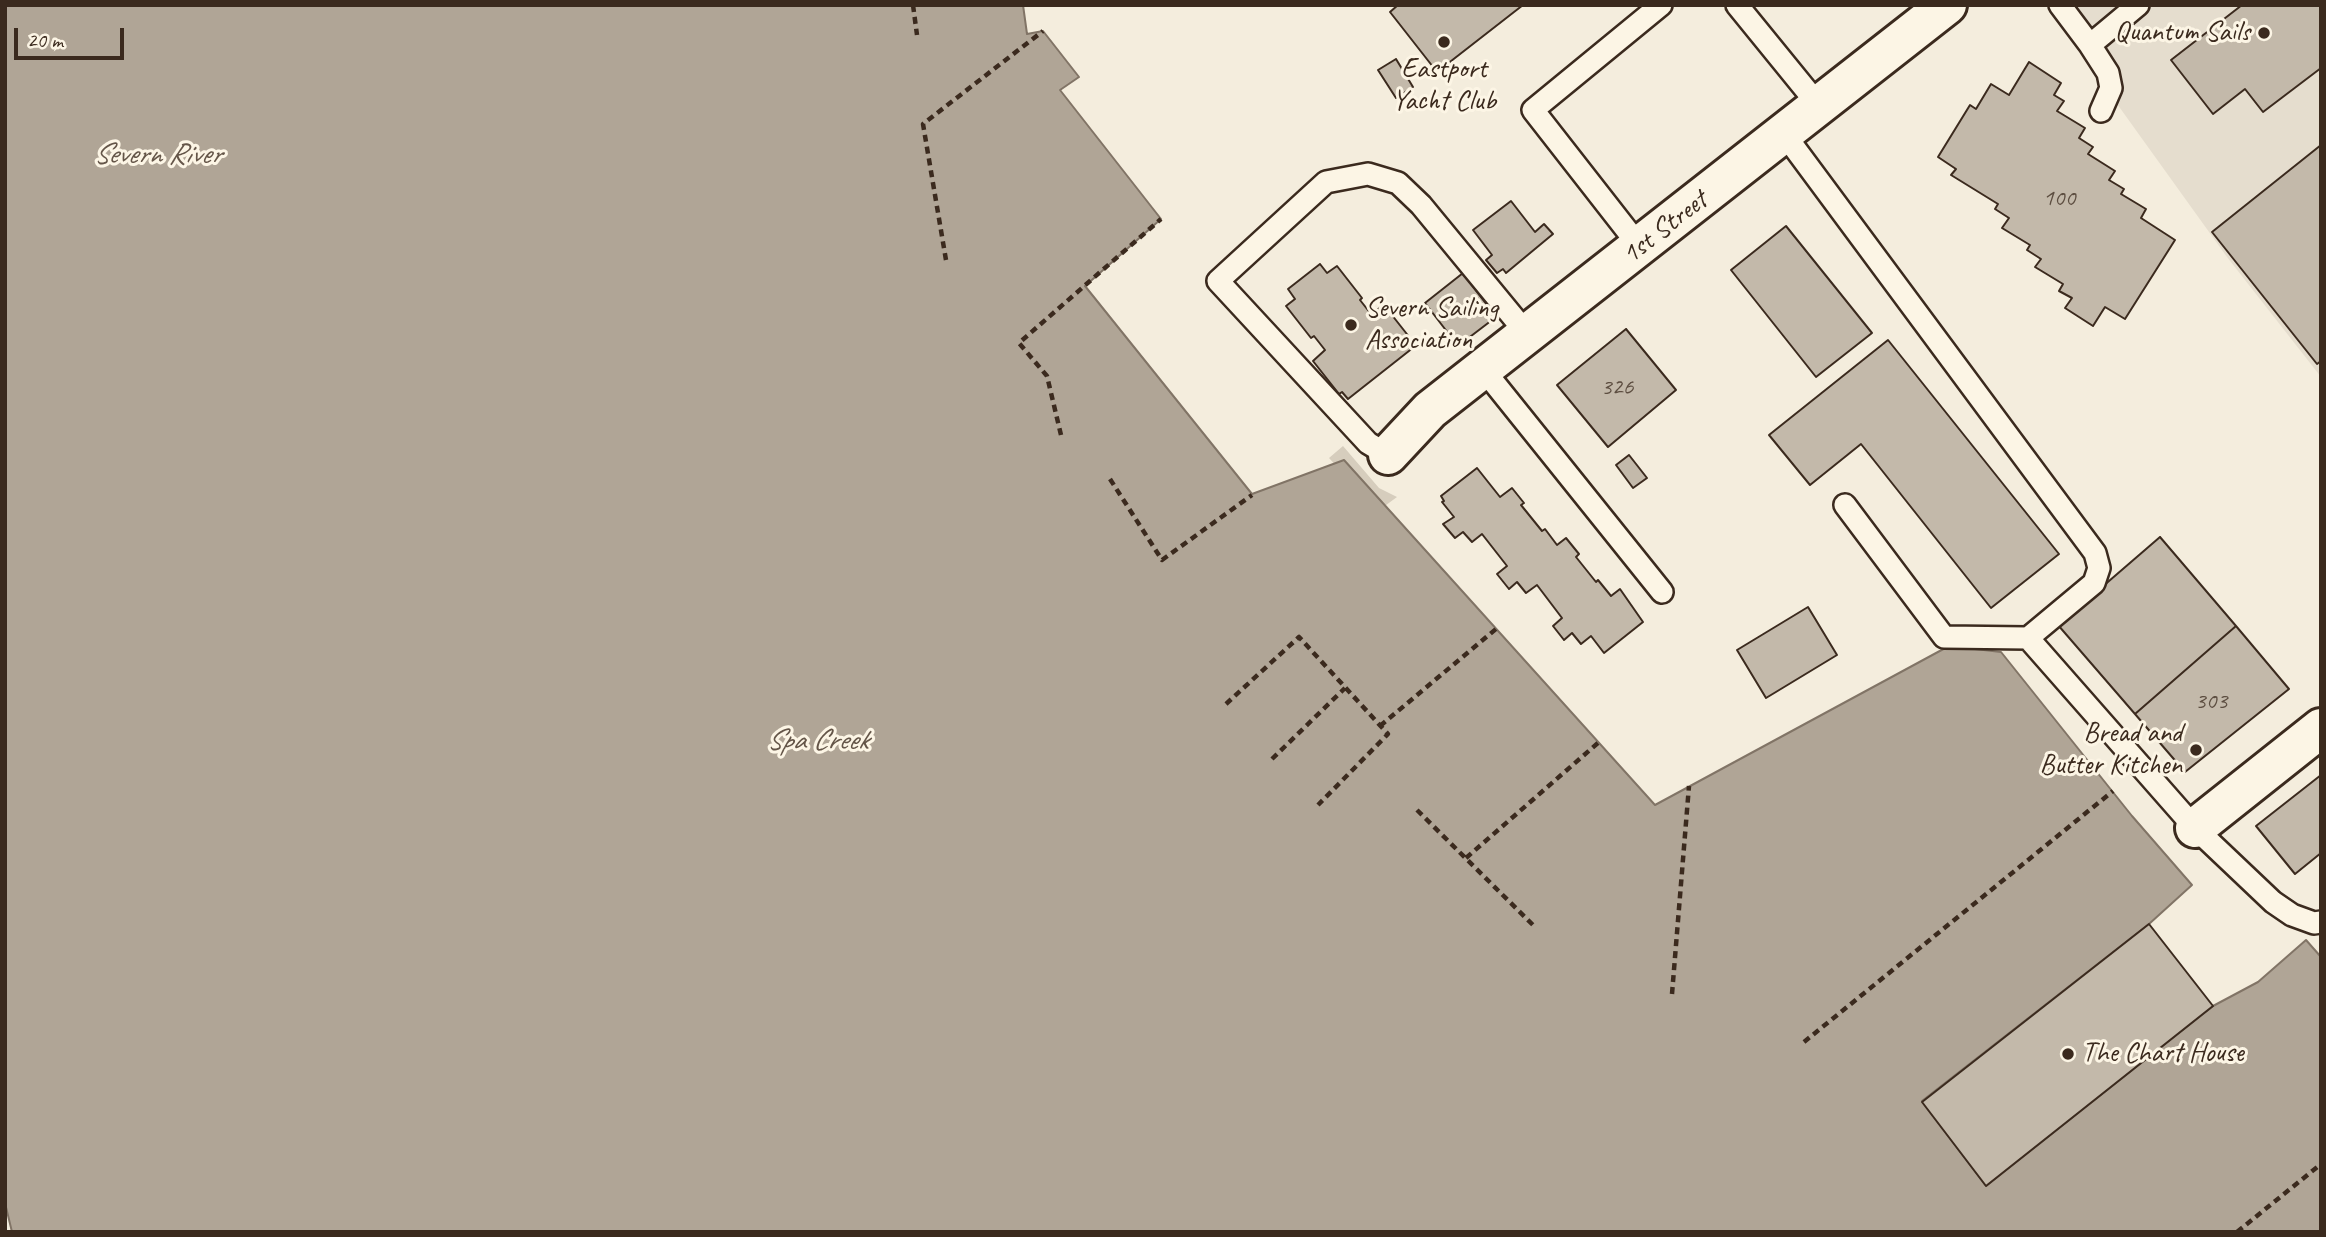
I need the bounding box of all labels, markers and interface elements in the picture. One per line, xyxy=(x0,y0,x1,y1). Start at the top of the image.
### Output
scale bar xyxy=(18,14,128,58)
place label: Quantum Sails xyxy=(2115,16,2250,50)
marker: Quantum Sails xyxy=(2256,25,2272,41)
text: 20 m xyxy=(27,27,63,53)
marker: Eastport Yacht Club xyxy=(1436,34,1452,50)
place label: Eastport Yacht Club xyxy=(1392,53,1496,119)
water label: Severn River xyxy=(93,137,221,173)
street label: 1st Street xyxy=(1616,184,1714,272)
house number: 100 xyxy=(2043,185,2075,213)
place label: Severn Sailing Association xyxy=(1365,292,1498,358)
marker: Severn Sailing Association xyxy=(1343,317,1359,333)
house number: 326 xyxy=(1601,374,1633,402)
house number: 303 xyxy=(2195,688,2227,716)
place label: Bread and Butter Kitchen xyxy=(2040,717,2182,783)
water label: Spa Creek xyxy=(766,723,868,759)
marker: Bread and Butter Kitchen xyxy=(2188,742,2204,758)
place label: The Chart House xyxy=(2082,1037,2243,1071)
marker: The Chart House xyxy=(2060,1046,2076,1062)

